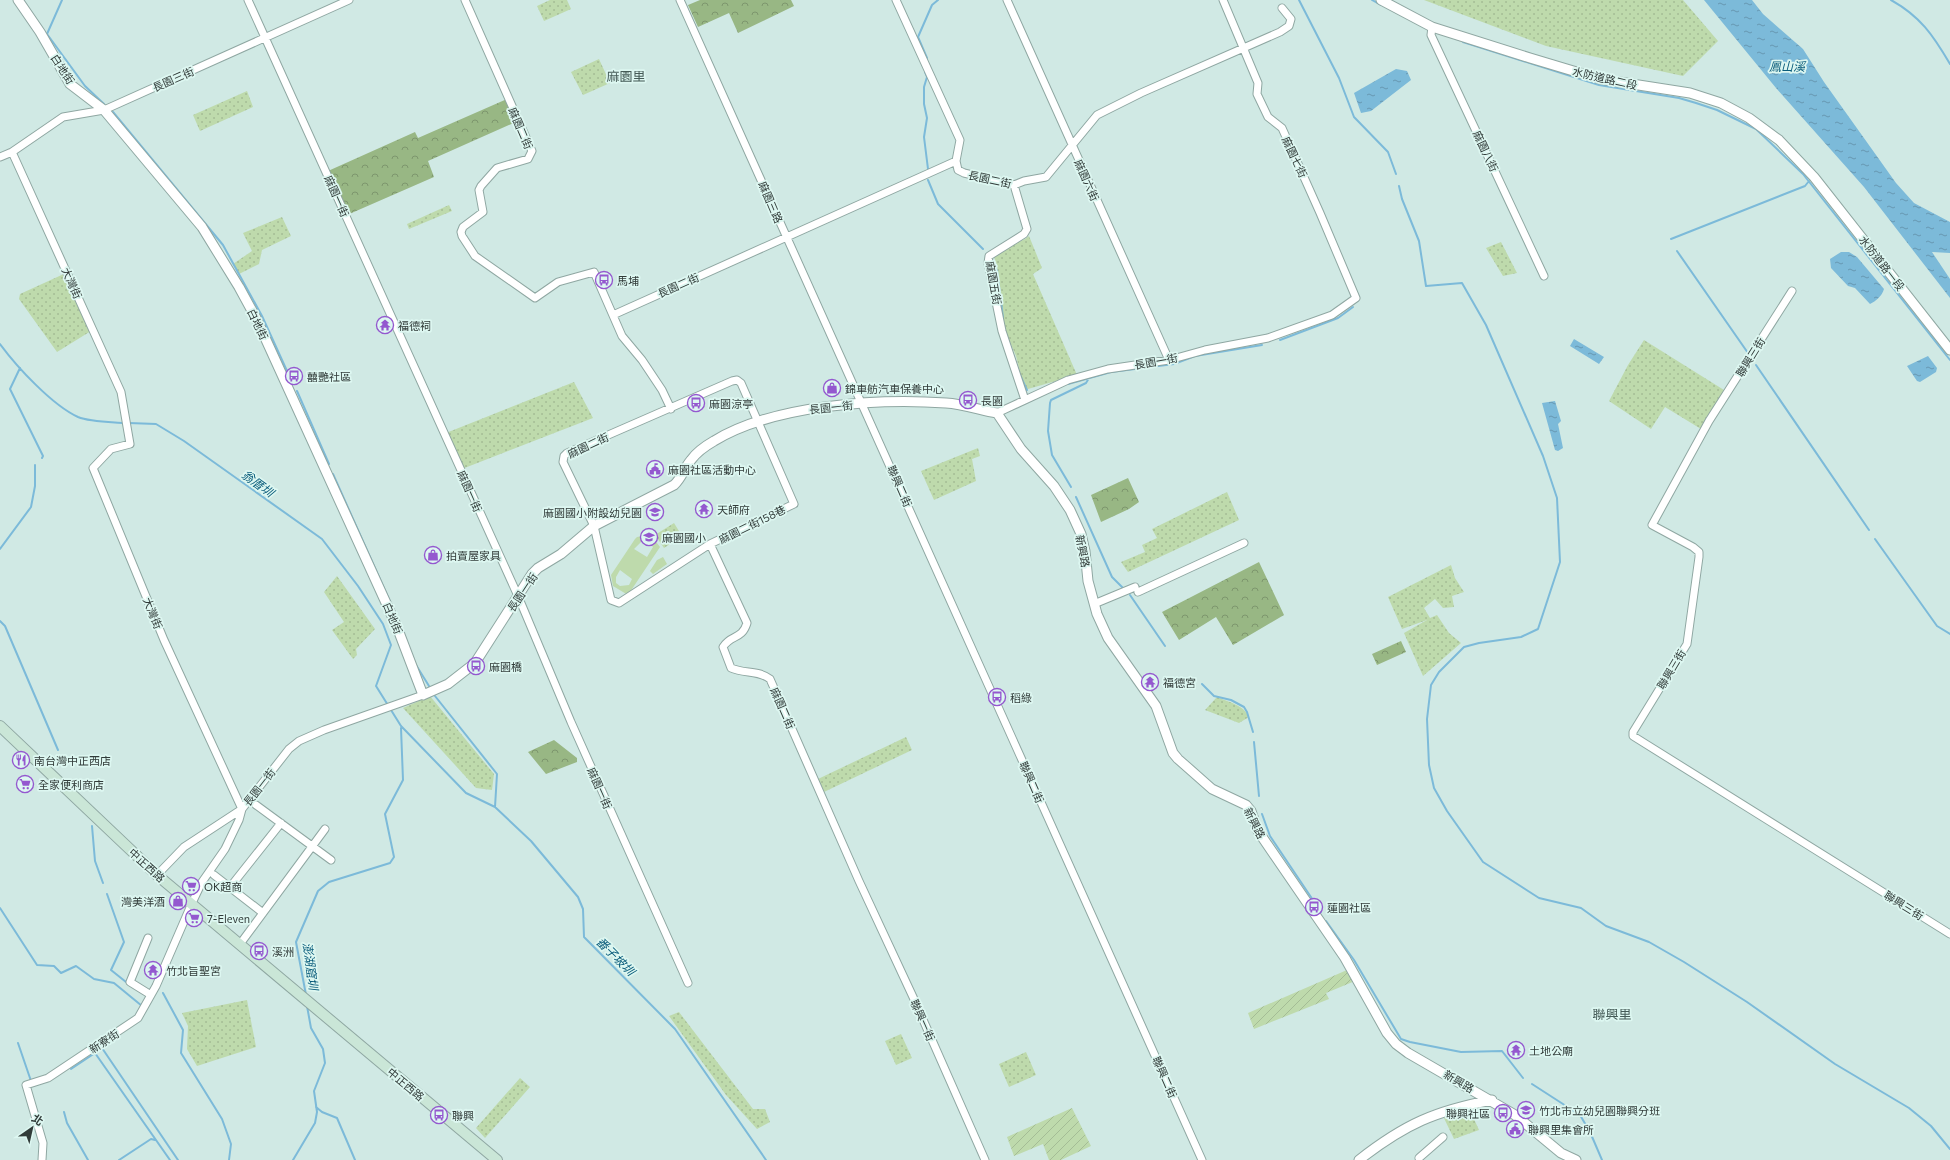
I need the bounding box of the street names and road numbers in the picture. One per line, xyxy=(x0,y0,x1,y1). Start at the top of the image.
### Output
street label: 白地街 xyxy=(49,52,77,86)
street label: 長園三街 xyxy=(150,64,196,94)
street label: 水防道路二段 xyxy=(1571,64,1639,92)
street label: 麻園二街 xyxy=(506,105,536,151)
street label: 麻園八街 xyxy=(1471,128,1501,174)
street label: 麻園七街 xyxy=(1280,134,1310,180)
street label: 麻園六街 xyxy=(1072,157,1102,203)
street label: 長園二街 xyxy=(967,168,1013,190)
street label: 麻園一街 xyxy=(322,173,352,219)
street label: 麻園三路 xyxy=(756,179,786,225)
street label: 水防道路一段 xyxy=(1857,233,1907,293)
street label: 麻園五街 xyxy=(984,260,1004,306)
street label: 大灣街 xyxy=(59,265,85,301)
street label: 長園二街 xyxy=(655,270,701,300)
street label: 白地街 xyxy=(245,306,271,342)
street label: 聯興三街 xyxy=(1733,335,1767,379)
street label: 長園一街 xyxy=(1133,351,1179,371)
street label: 長園一街 xyxy=(808,398,854,416)
street label: 麻園二街 xyxy=(565,430,611,460)
street label: 聯興二街 xyxy=(885,463,915,509)
street label: 麻園一街 xyxy=(455,468,485,514)
street label: 麻園二街158巷 xyxy=(716,502,788,546)
street label: 新興路 xyxy=(1073,534,1093,568)
street label: 長園一街 xyxy=(504,570,540,614)
street label: 大灣街 xyxy=(141,595,165,631)
street label: 白地街 xyxy=(381,600,405,636)
street label: 聯興三街 xyxy=(1654,647,1688,691)
street label: 麻園二街 xyxy=(768,685,798,731)
street label: 聯興二街 xyxy=(1017,759,1047,805)
street label: 麻園一街 xyxy=(585,765,615,811)
street label: 長園一街 xyxy=(240,766,278,808)
street label: 新興路 xyxy=(1242,805,1268,841)
street label: 中正西路 xyxy=(126,845,168,885)
street label: 聯興三街 xyxy=(1882,888,1926,922)
street label: 聯興一街 xyxy=(908,997,938,1043)
street label: 新寮街 xyxy=(87,1027,121,1055)
street label: 聯興二街 xyxy=(1150,1054,1180,1100)
street label: 中正西路 xyxy=(385,1065,427,1103)
street label: 新興路 xyxy=(1441,1067,1477,1095)

